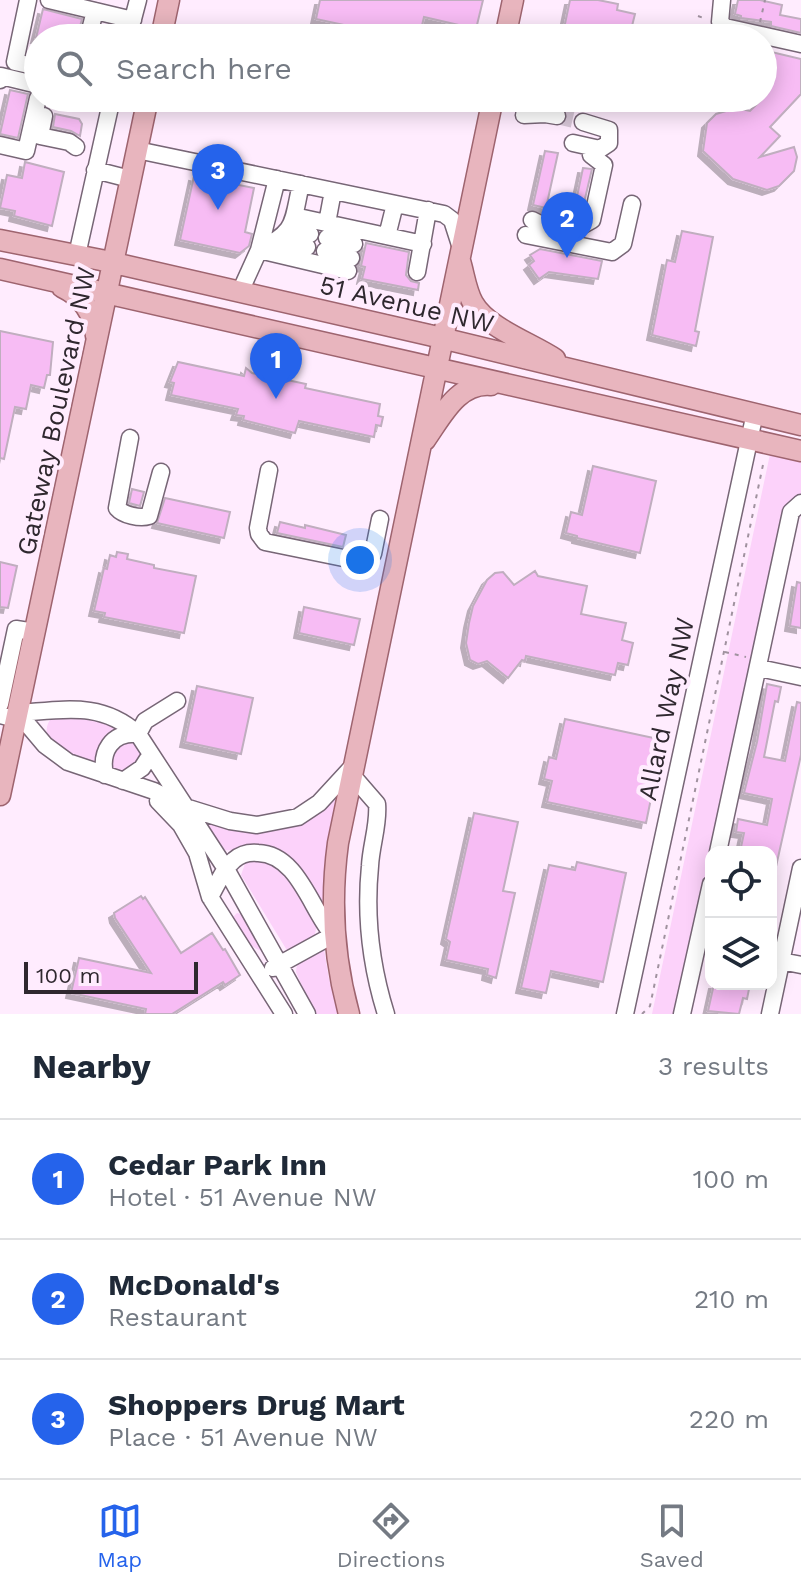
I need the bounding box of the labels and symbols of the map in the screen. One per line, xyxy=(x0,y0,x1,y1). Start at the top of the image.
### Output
pin: 3 xyxy=(192,144,244,210)
pin: 2 xyxy=(541,192,593,258)
street label: Gateway Boulevard NW xyxy=(11,264,101,558)
street label: 51 Avenue NW xyxy=(317,269,497,339)
pin: 1 xyxy=(250,333,302,399)
your location xyxy=(340,540,380,580)
street label: Allard Way NW xyxy=(632,615,700,803)
scale bar xyxy=(24,958,198,994)

